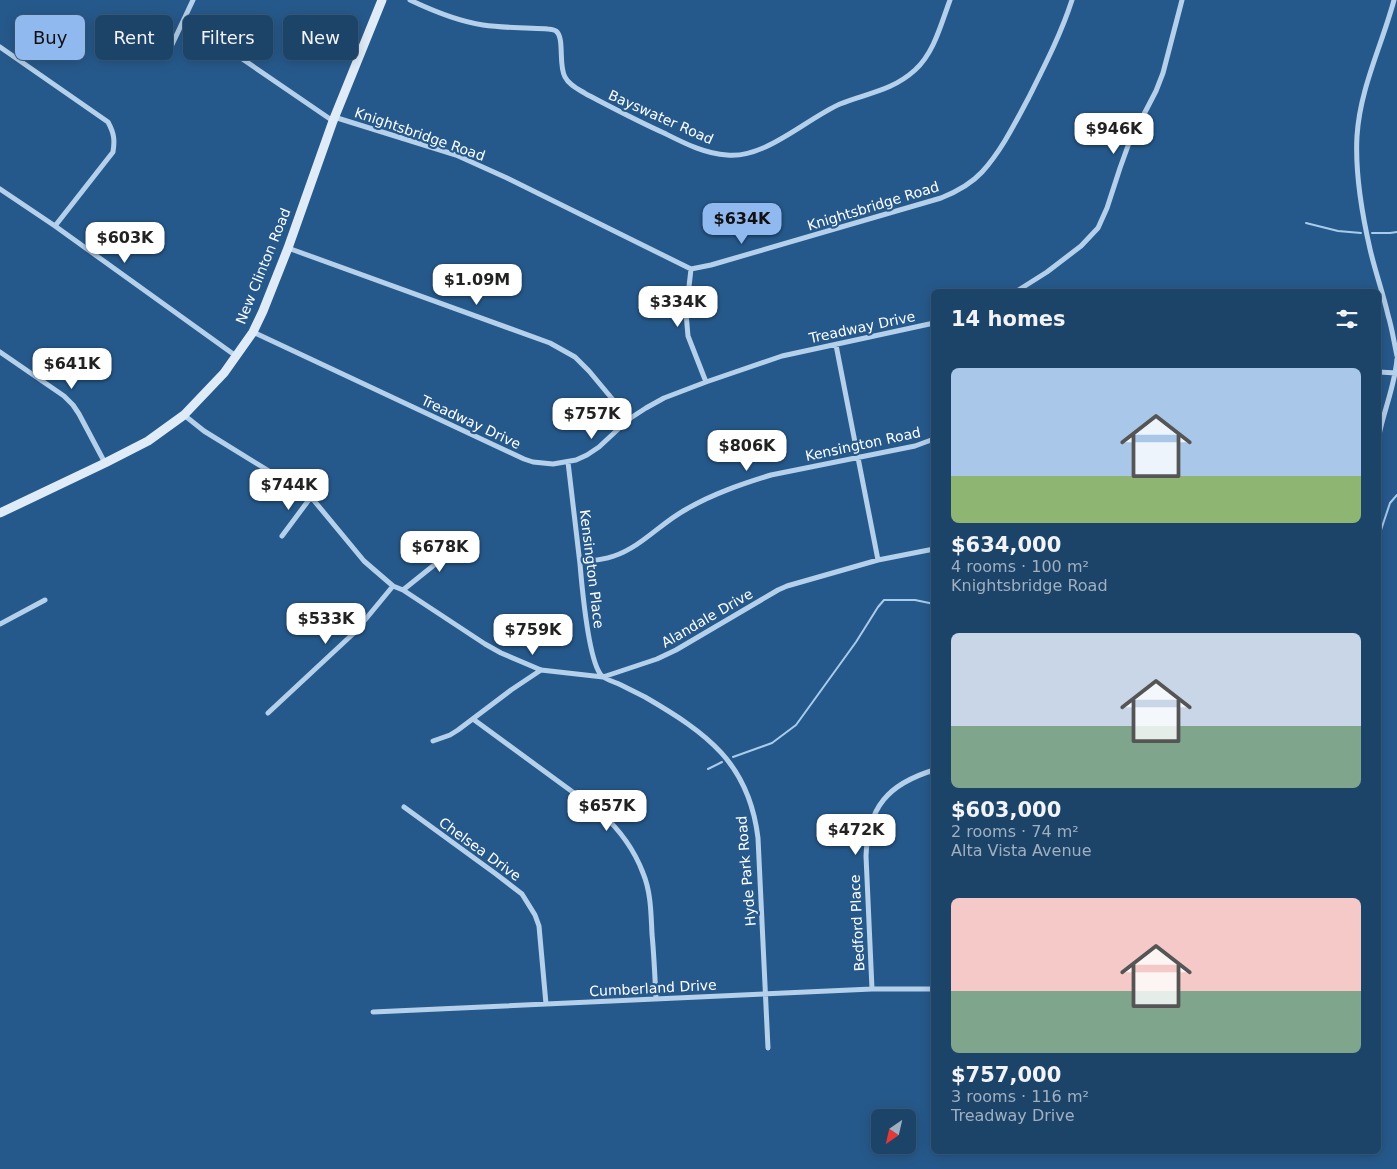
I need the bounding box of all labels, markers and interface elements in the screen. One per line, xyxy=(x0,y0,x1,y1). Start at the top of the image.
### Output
chip: Buy xyxy=(15,15,85,60)
chip: Rent xyxy=(95,15,173,60)
chip: Filters xyxy=(183,15,273,60)
chip: New xyxy=(283,15,358,60)
street label: Bayswater Road xyxy=(606,87,716,147)
street label: Knightsbridge Road xyxy=(353,104,487,164)
pin: $946K xyxy=(1079,112,1149,155)
text: $946K xyxy=(1086,119,1142,138)
street label: Knightsbridge Road xyxy=(805,178,941,234)
pin: $634K xyxy=(707,202,777,245)
street label: New Clinton Road xyxy=(232,206,294,326)
text: $634K xyxy=(714,209,770,228)
pin: $603K xyxy=(90,222,160,264)
text: $603K xyxy=(97,228,153,247)
pin: $1.09M xyxy=(436,264,518,306)
text: $1.09M xyxy=(444,270,510,289)
pin: $334K xyxy=(643,286,713,328)
text: $334K xyxy=(650,292,706,311)
icon: filters xyxy=(1333,305,1361,333)
text: 14 homes xyxy=(951,307,1066,331)
street label: Treadway Drive xyxy=(806,308,917,346)
pin: $641K xyxy=(37,348,107,390)
text: $641K xyxy=(44,354,100,373)
street label: Treadway Drive xyxy=(418,391,523,452)
pin: $757K xyxy=(557,398,627,440)
icon: home xyxy=(1111,401,1201,491)
text: $757K xyxy=(564,404,620,423)
street label: Kensington Road xyxy=(804,424,922,464)
pin: $806K xyxy=(712,430,782,472)
text: $806K xyxy=(719,436,775,455)
pin: $744K xyxy=(254,468,324,511)
text: $744K xyxy=(261,475,317,494)
street label: Kensington Place xyxy=(577,509,607,629)
pin: $678K xyxy=(405,530,475,573)
text: $634,000 xyxy=(951,533,1061,557)
text: $678K xyxy=(412,537,468,556)
text: 4 rooms · 100 m² xyxy=(951,557,1089,576)
text: Knightsbridge Road xyxy=(951,576,1108,595)
street label: Alandale Drive xyxy=(659,585,755,651)
pin: $533K xyxy=(291,602,361,645)
text: $533K xyxy=(298,609,354,628)
pin: $759K xyxy=(498,614,568,656)
text: $759K xyxy=(505,620,561,639)
icon: home xyxy=(1111,666,1201,756)
pin: $657K xyxy=(572,790,642,832)
text: $657K xyxy=(579,796,635,815)
text: $603,000 xyxy=(951,798,1061,822)
street label: Chelsea Drive xyxy=(436,814,524,884)
pin: $472K xyxy=(821,814,891,856)
street label: Hyde Park Road xyxy=(733,815,759,927)
text: $472K xyxy=(828,820,884,839)
text: 2 rooms · 74 m² xyxy=(951,822,1079,841)
text: Alta Vista Avenue xyxy=(951,841,1092,860)
street label: Bedford Place xyxy=(846,874,868,972)
icon: home xyxy=(1111,931,1201,1021)
street label: Cumberland Drive xyxy=(589,977,717,999)
text: $757,000 xyxy=(951,1063,1061,1087)
text: 3 rooms · 116 m² xyxy=(951,1087,1089,1106)
text: Treadway Drive xyxy=(951,1106,1075,1125)
north arrow xyxy=(871,1109,916,1154)
map controls xyxy=(871,1109,916,1154)

